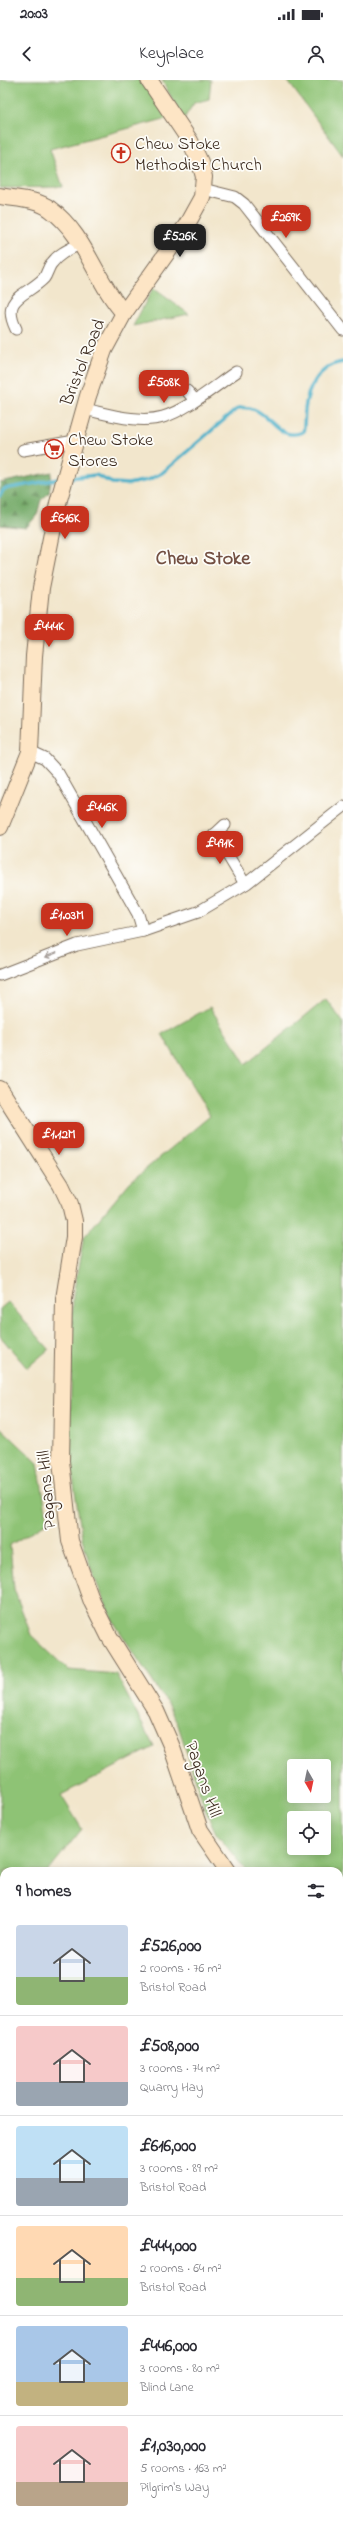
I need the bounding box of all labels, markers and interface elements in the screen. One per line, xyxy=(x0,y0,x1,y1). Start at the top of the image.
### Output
text: 20:03 xyxy=(20,3,48,25)
text: Keyplace xyxy=(139,41,204,67)
icon: back xyxy=(16,43,38,65)
icon: person xyxy=(305,43,327,65)
place label: Chew Stoke Methodist Church xyxy=(135,132,262,179)
church icon: Chew Stoke Methodist Church xyxy=(110,142,132,164)
pin: £269K xyxy=(258,205,314,239)
text: £269K xyxy=(271,208,301,227)
pin: £526K xyxy=(152,224,208,258)
text: £526K xyxy=(163,227,197,246)
street label: Bristol Road xyxy=(54,315,113,411)
pin: £508K xyxy=(136,370,192,404)
text: £508K xyxy=(148,373,180,392)
place label: Chew Stoke Stores xyxy=(68,428,154,475)
supermarket icon: Chew Stoke Stores xyxy=(43,438,65,460)
pin: £616K xyxy=(37,506,93,540)
text: £616K xyxy=(50,509,80,528)
district label: Chew Stoke xyxy=(156,545,251,574)
pin: £444K xyxy=(21,614,77,648)
text: £444K xyxy=(34,617,64,636)
pin: £446K xyxy=(74,795,130,829)
text: £446K xyxy=(87,798,117,817)
pin: £491K xyxy=(192,831,248,865)
text: £491K xyxy=(206,834,234,853)
pin: £1.03M xyxy=(34,903,100,937)
text: £1.03M xyxy=(50,906,84,925)
one-way arrow xyxy=(45,952,57,960)
pin: £1.12M xyxy=(26,1122,92,1156)
text: £1.12M xyxy=(42,1125,76,1144)
street label: Pagans Hill xyxy=(32,1449,65,1530)
street label: Pagans Hill xyxy=(176,1738,227,1822)
north arrow xyxy=(287,1759,331,1803)
map controls xyxy=(287,1759,331,1855)
button: locate xyxy=(287,1811,331,1855)
text: 9 homes xyxy=(16,1879,72,1904)
icon: filters xyxy=(305,1880,327,1902)
text: £526,000 xyxy=(140,1934,201,1959)
icon: home xyxy=(48,1941,96,1989)
text: 2 rooms · 76 m² xyxy=(140,1959,222,1978)
text: Bristol Road xyxy=(140,1978,206,1997)
text: £508,000 xyxy=(140,2034,199,2059)
icon: home xyxy=(48,2042,96,2090)
text: 3 rooms · 74 m² xyxy=(140,2059,220,2078)
text: Quarry Hay xyxy=(140,2078,203,2097)
text: £616,000 xyxy=(140,2134,196,2159)
icon: home xyxy=(48,2142,96,2190)
text: 3 rooms · 89 m² xyxy=(140,2159,218,2178)
text: Bristol Road xyxy=(140,2178,206,2197)
text: £444,000 xyxy=(140,2234,197,2259)
icon: home xyxy=(48,2242,96,2290)
text: 2 rooms · 64 m² xyxy=(140,2259,222,2278)
text: Bristol Road xyxy=(140,2278,206,2297)
text: £446,000 xyxy=(140,2334,197,2359)
icon: home xyxy=(48,2342,96,2390)
text: 3 rooms · 80 m² xyxy=(140,2359,220,2378)
text: Blind Lane xyxy=(140,2378,194,2397)
text: £1,030,000 xyxy=(140,2434,206,2459)
icon: home xyxy=(48,2442,96,2490)
text: 5 rooms · 163 m² xyxy=(140,2459,227,2478)
text: Pilgrim's Way xyxy=(140,2478,209,2497)

